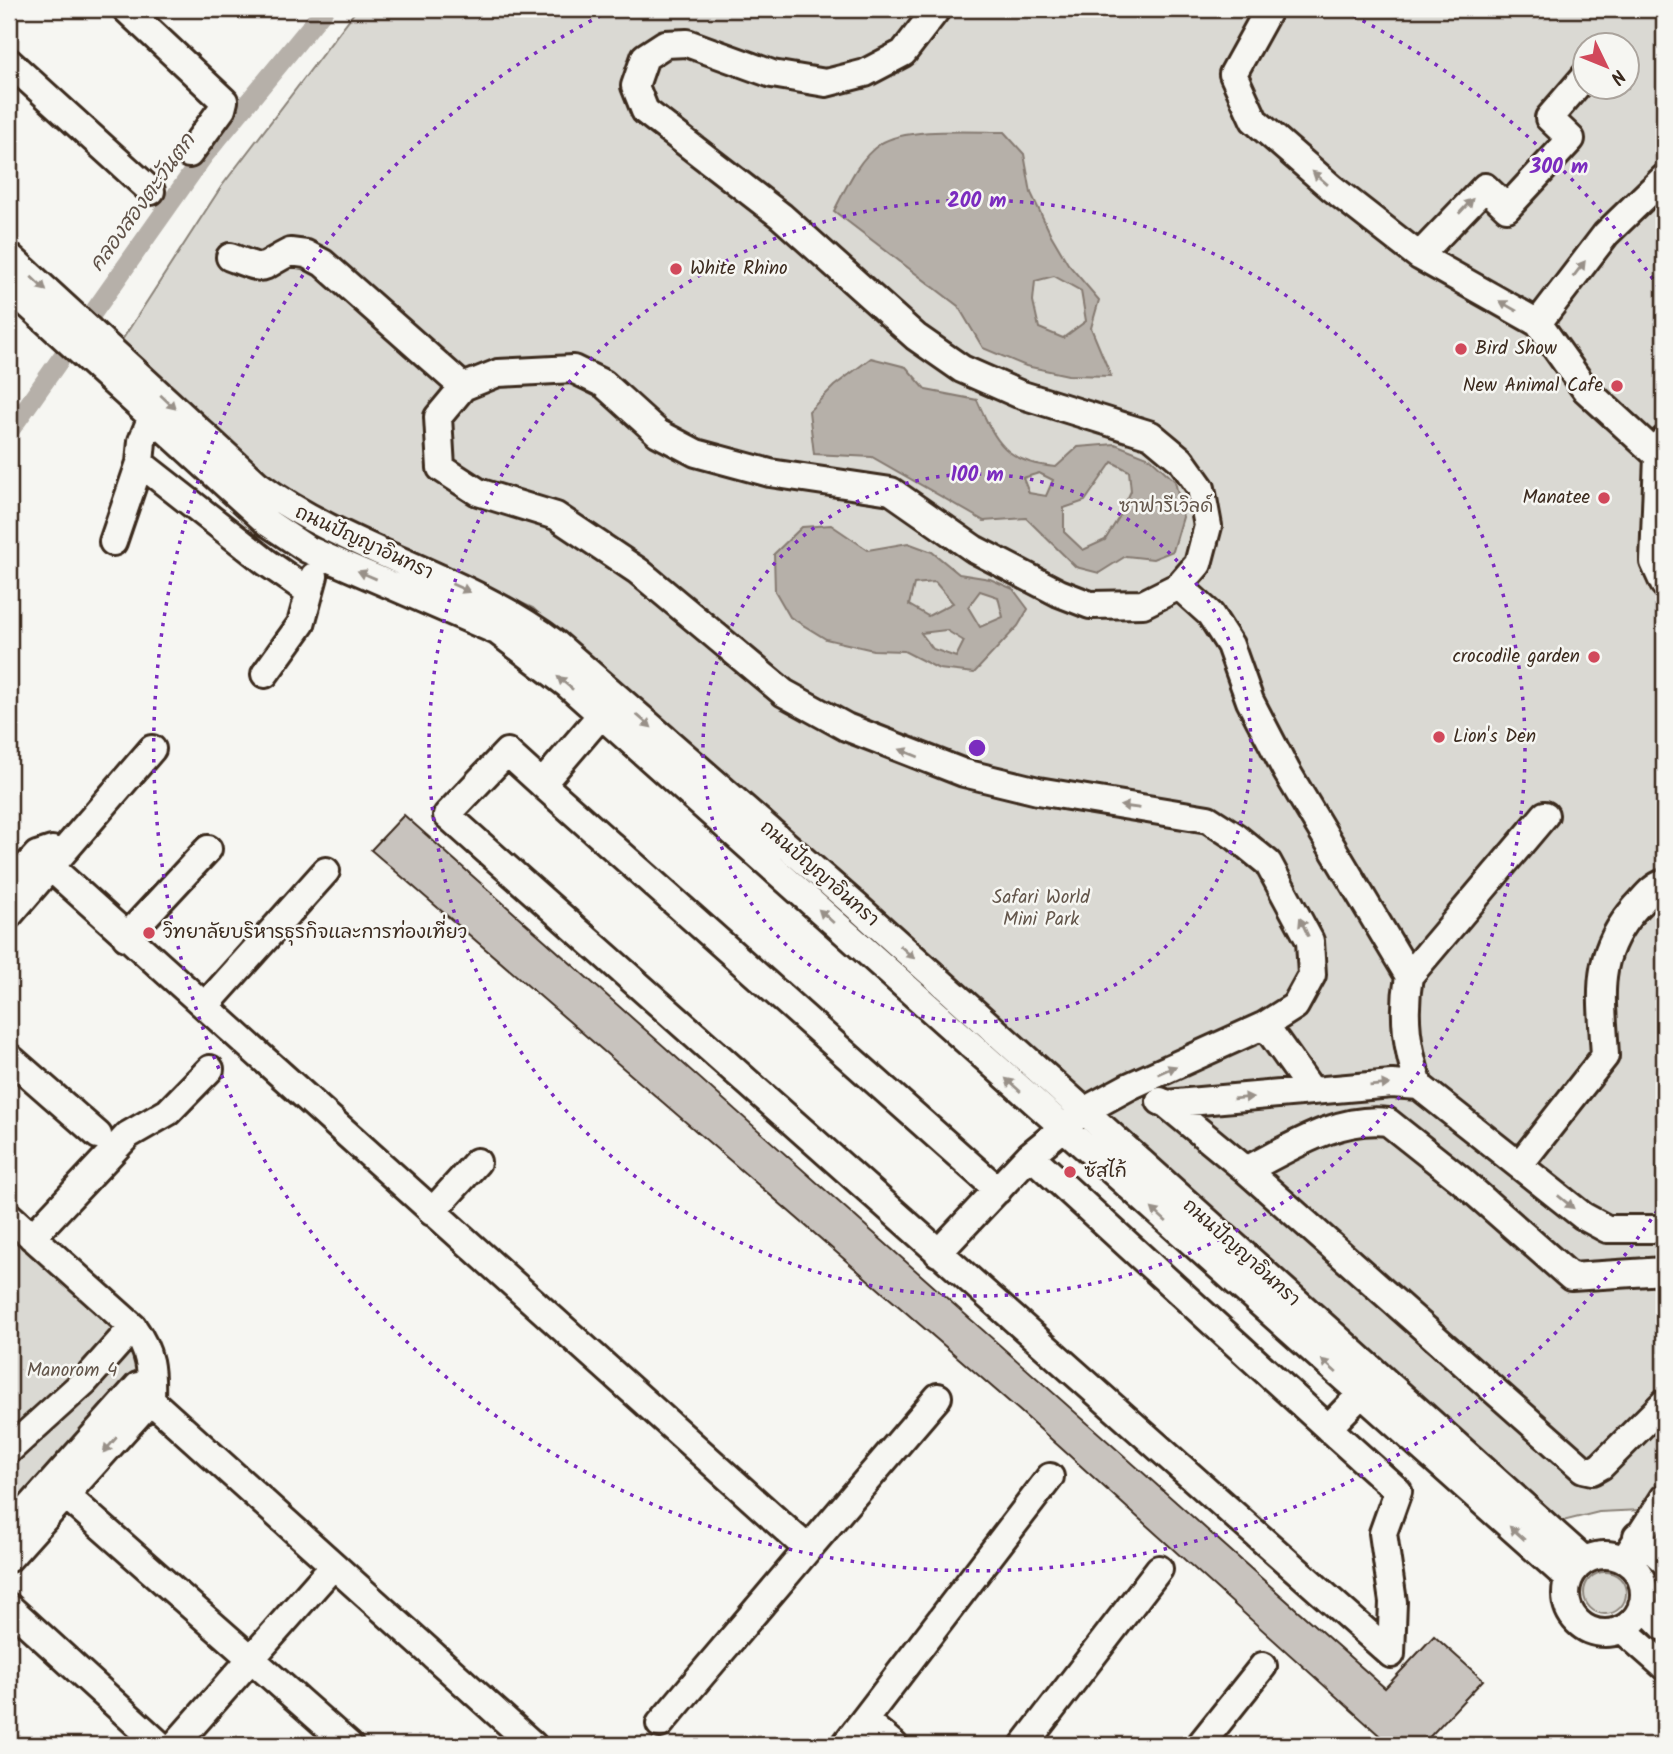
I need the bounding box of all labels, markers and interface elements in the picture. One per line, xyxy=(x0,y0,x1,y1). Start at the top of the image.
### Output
north arrow xyxy=(1572,32,1642,102)
text: N xyxy=(1602,62,1632,91)
water label: คลองสองตะวันตก xyxy=(81,126,205,279)
text: 300 m xyxy=(1529,151,1588,184)
one-way arrow xyxy=(1312,171,1329,186)
text: 200 m xyxy=(947,185,1007,218)
one-way arrow xyxy=(1458,198,1474,215)
place label: White Rhino xyxy=(690,254,788,284)
one-way arrow xyxy=(1571,260,1585,278)
marker: White Rhino xyxy=(668,261,684,277)
one-way arrow xyxy=(30,276,48,292)
one-way arrow xyxy=(1498,300,1517,312)
place label: Bird Show xyxy=(1475,334,1557,364)
marker: Bird Show xyxy=(1453,341,1469,357)
place label: New Animal Cafe xyxy=(1463,371,1603,401)
marker: New Animal Cafe xyxy=(1609,378,1625,394)
one-way arrow xyxy=(159,394,176,410)
text: 100 m xyxy=(950,459,1004,492)
place label: Manatee xyxy=(1523,483,1590,513)
marker: Manatee xyxy=(1596,490,1612,506)
park label: ซาฟารีเวิลด์ xyxy=(1119,492,1213,522)
street label: ถนนปัญญาอินทรา xyxy=(290,498,438,588)
one-way arrow xyxy=(357,569,377,581)
one-way arrow xyxy=(450,583,471,594)
place label: crocodile garden xyxy=(1452,642,1580,672)
marker: crocodile garden xyxy=(1586,649,1602,665)
one-way arrow xyxy=(556,675,574,691)
one-way arrow xyxy=(635,713,653,729)
place label: Lion's Den xyxy=(1453,722,1536,752)
marker: Lion's Den xyxy=(1431,729,1447,745)
centre of rings xyxy=(965,736,989,760)
one-way arrow xyxy=(899,747,920,758)
one-way arrow xyxy=(1119,801,1141,812)
street label: ถนนปัญญาอินทรา xyxy=(753,814,885,934)
park label: Safari World Mini Park xyxy=(992,883,1090,935)
one-way arrow xyxy=(817,908,835,924)
place label: วิทยาลัยบริหารธุรกิจและการท่องเที่ยว xyxy=(163,914,467,948)
one-way arrow xyxy=(1298,917,1310,937)
marker: วิทยาลัยบริหารธุรกิจและการท่องเที่ยว xyxy=(141,925,157,941)
one-way arrow xyxy=(898,944,916,960)
one-way arrow xyxy=(1157,1064,1177,1076)
one-way arrow xyxy=(1004,1077,1022,1093)
one-way arrow xyxy=(1369,1079,1391,1090)
one-way arrow xyxy=(1232,1092,1254,1103)
place label: ซัสไก้ xyxy=(1084,1157,1127,1187)
marker: ซัสไก้ xyxy=(1062,1164,1078,1180)
street label: ถนนปัญญาอินทรา xyxy=(1175,1192,1307,1314)
one-way arrow xyxy=(1557,1195,1575,1210)
one-way arrow xyxy=(1151,1207,1168,1223)
park label: Manorom 4 xyxy=(27,1356,117,1386)
one-way arrow xyxy=(1320,1358,1338,1374)
one-way arrow xyxy=(103,1437,118,1454)
one-way arrow xyxy=(1508,1525,1526,1541)

